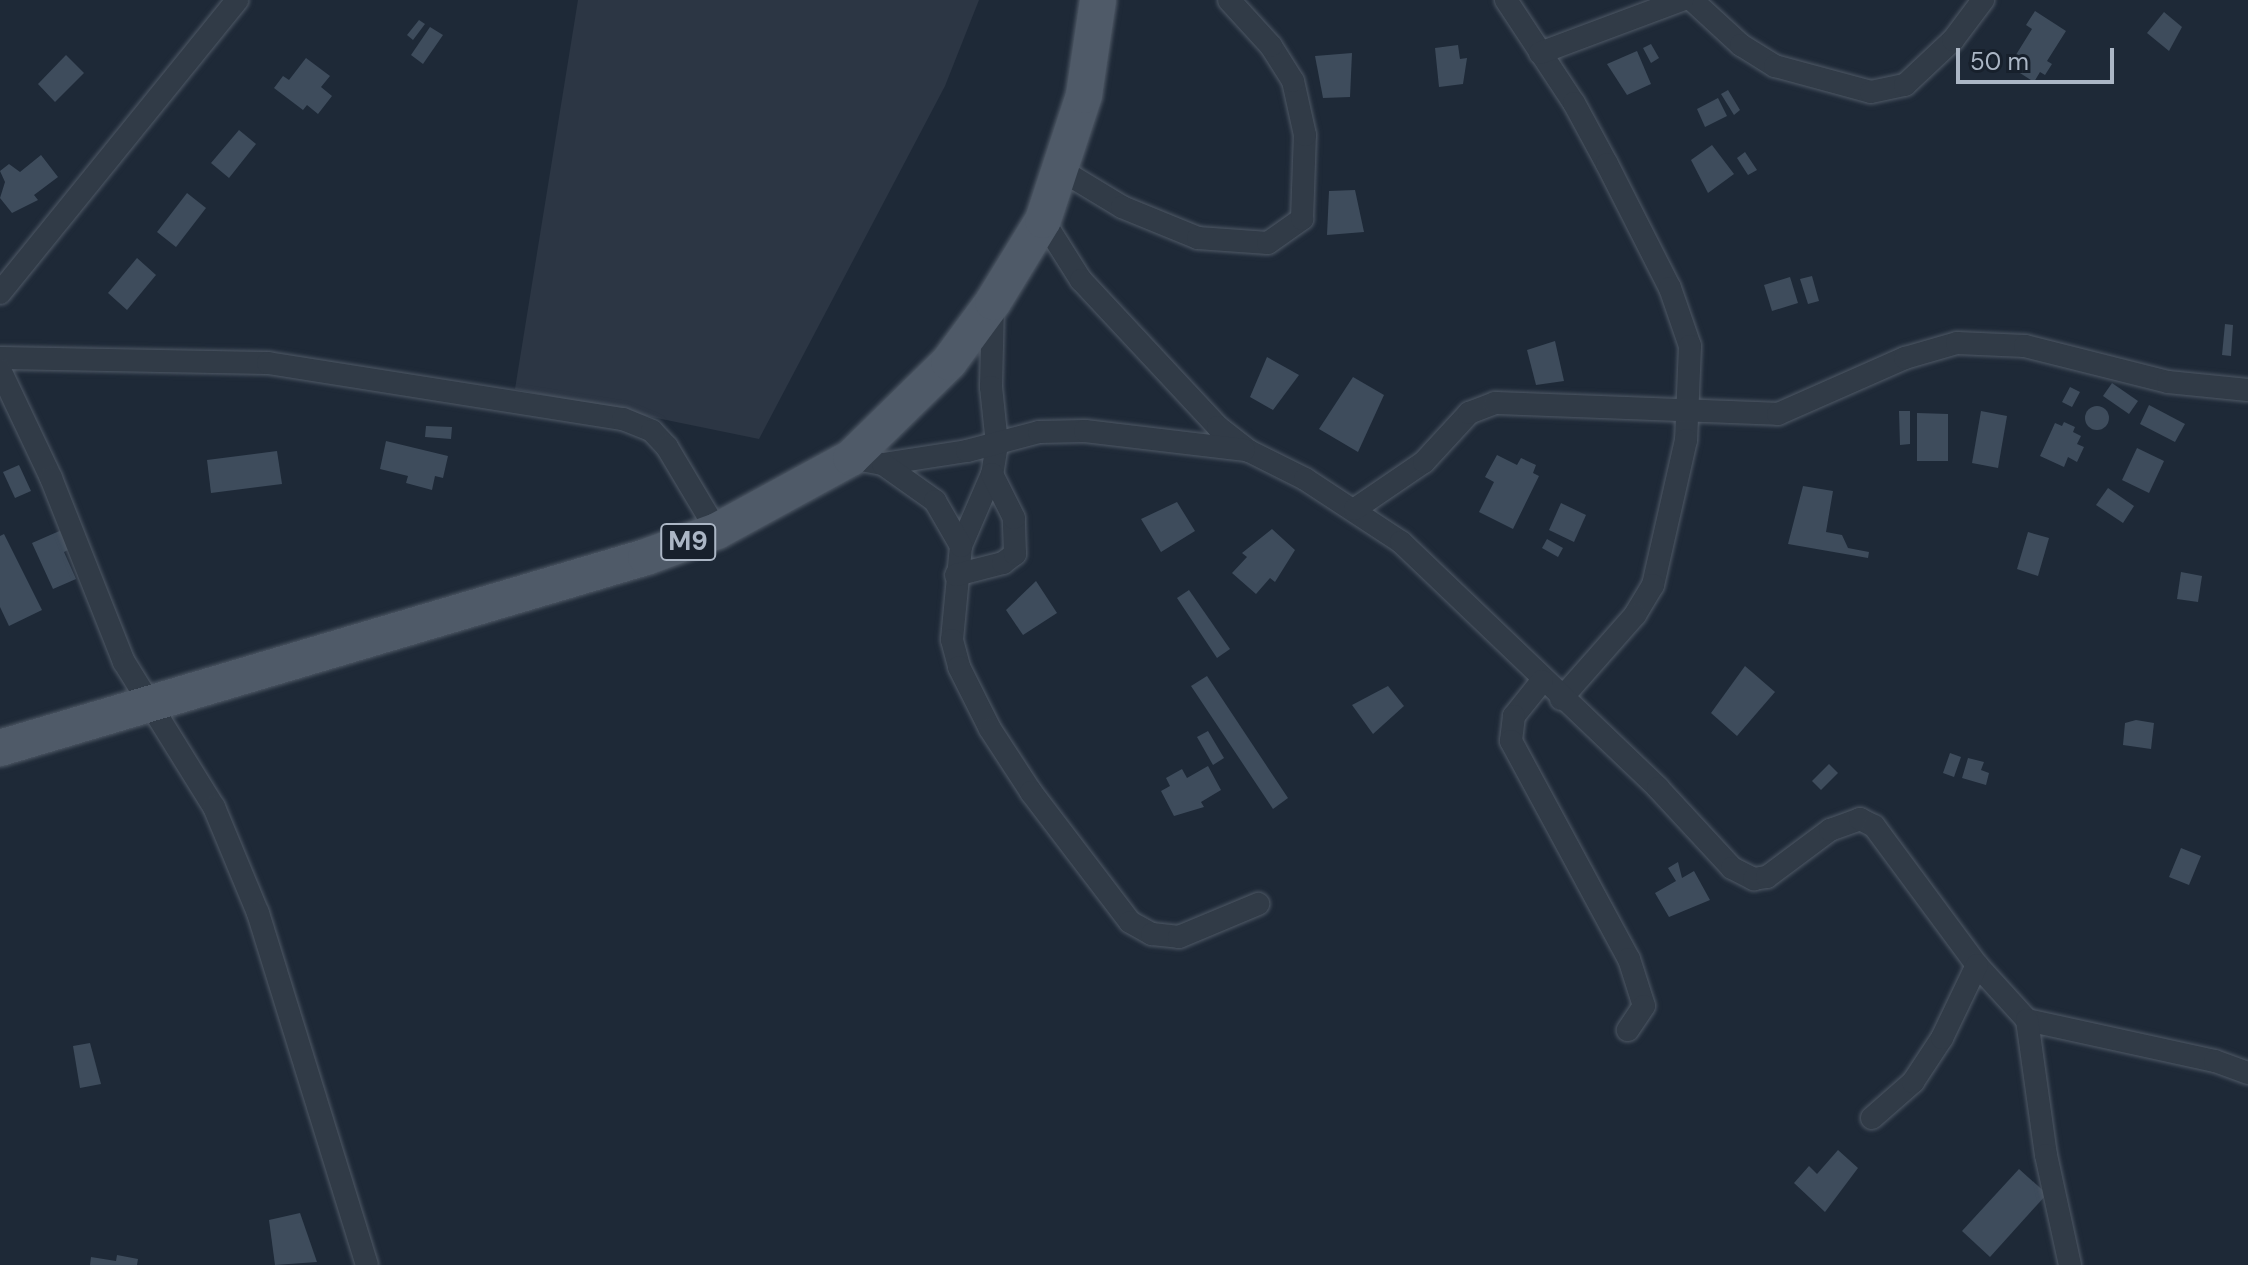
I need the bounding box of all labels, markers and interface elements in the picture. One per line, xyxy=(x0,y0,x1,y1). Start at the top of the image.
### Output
scale bar xyxy=(1960,32,2118,82)
text: 50 m xyxy=(1970,46,2029,77)
road number: M9 xyxy=(660,520,716,564)

